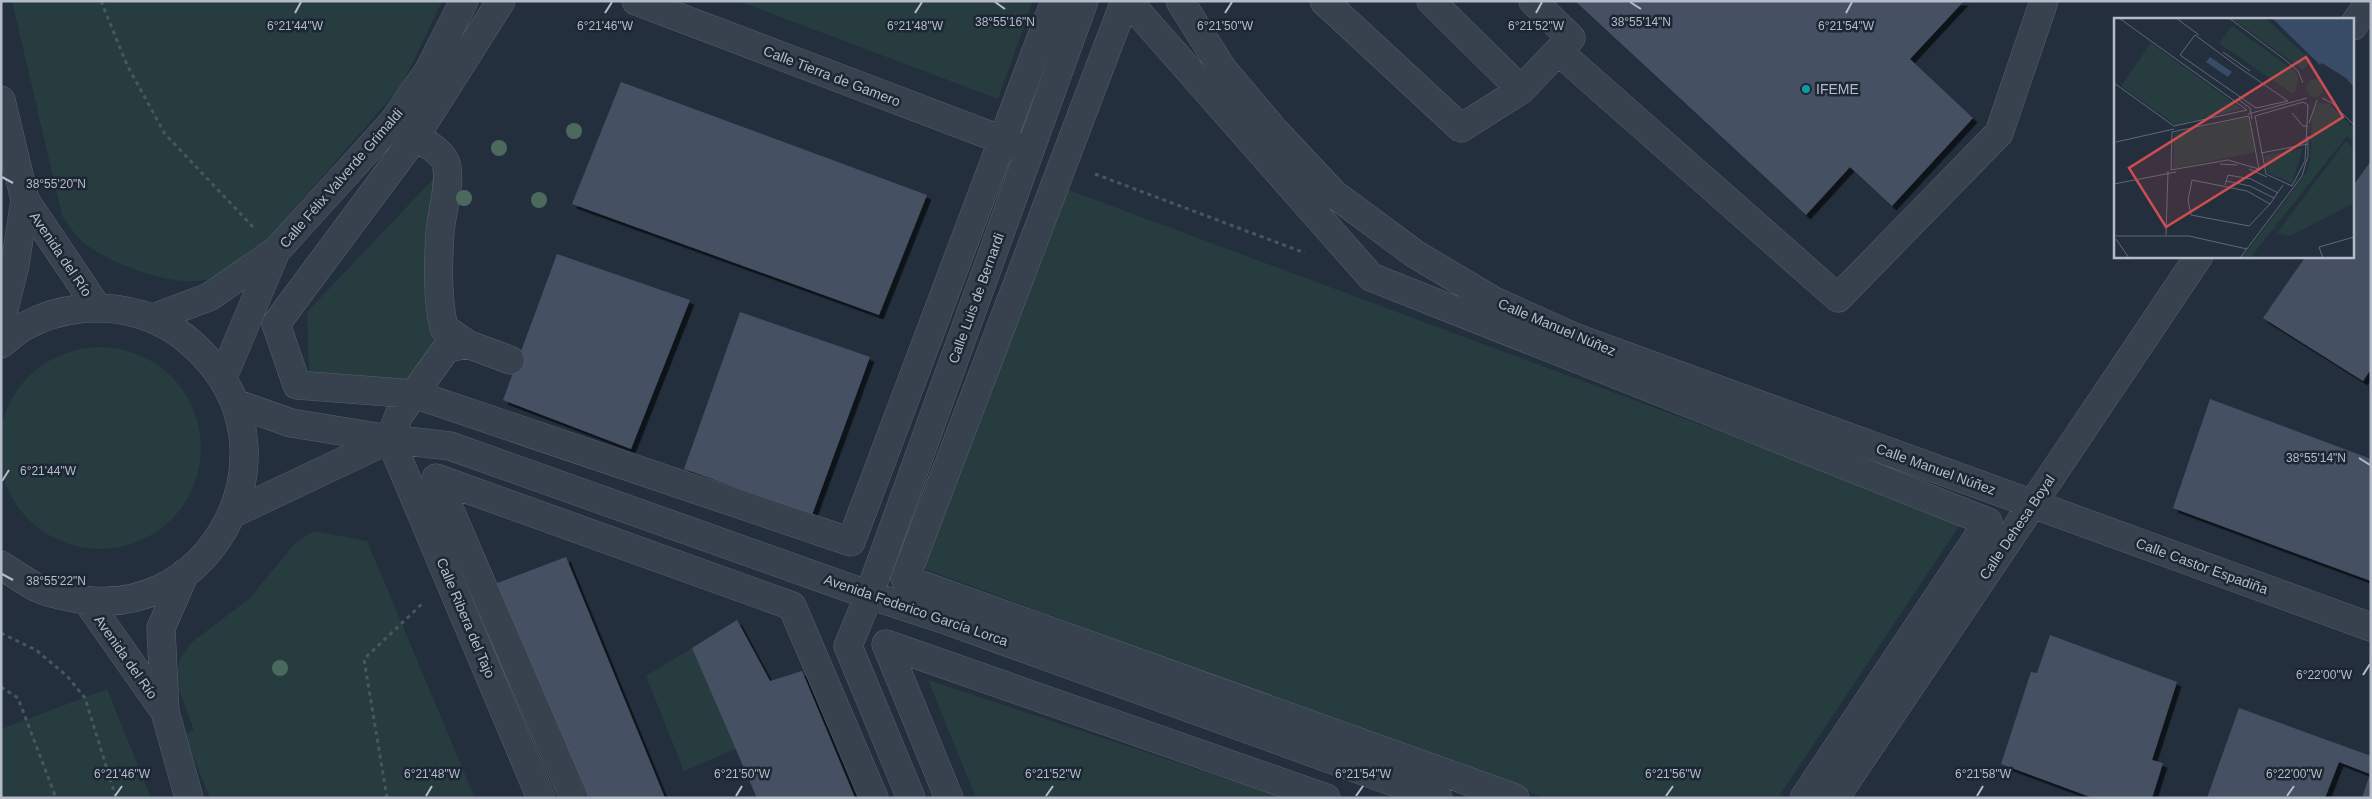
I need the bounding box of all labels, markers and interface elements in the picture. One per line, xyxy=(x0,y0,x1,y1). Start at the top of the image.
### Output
text: 38°55'16"N xyxy=(975,15,1035,29)
text: 38°55'14"N xyxy=(1611,15,1671,29)
inset map xyxy=(2114,18,2354,258)
text: 6°21'44"W xyxy=(267,19,324,33)
text: 6°21'46"W xyxy=(577,19,634,33)
text: 6°21'48"W xyxy=(887,19,944,33)
text: 6°21'50"W xyxy=(1197,19,1254,33)
text: 6°21'52"W xyxy=(1508,19,1565,33)
text: 6°21'54"W xyxy=(1818,19,1875,33)
street label: Calle Tierra de Gamero xyxy=(761,42,903,110)
place label: IFEME xyxy=(1816,81,1859,97)
marker: IFEME xyxy=(1800,83,1812,95)
street label: Calle Félix Valverde Grimaldi xyxy=(276,105,406,251)
text: 38°55'20"N xyxy=(26,177,86,191)
street label: Avenida del Río xyxy=(27,209,95,300)
street label: Calle Luis de Bernardi xyxy=(945,231,1007,365)
street label: Calle Manuel Núñez xyxy=(1496,295,1618,359)
street label: Calle Manuel Núñez xyxy=(1874,440,1998,498)
text: 38°55'14"N xyxy=(2286,451,2346,465)
text: 6°21'44"W xyxy=(20,464,77,478)
street label: Calle Dehesa Boyal xyxy=(1976,472,2058,582)
street label: Calle Castor Espadiña xyxy=(2134,535,2270,597)
street label: Calle Ribera del Tajo xyxy=(433,556,499,681)
street label: Avenida Federico García Lorca xyxy=(822,571,1010,649)
text: 38°55'22"N xyxy=(26,574,86,588)
street label: Avenida del Río xyxy=(91,612,161,702)
text: 6°22'00"W xyxy=(2296,668,2353,682)
text: 6°21'46"W xyxy=(94,767,151,781)
text: 6°21'48"W xyxy=(404,767,461,781)
text: 6°21'50"W xyxy=(714,767,771,781)
text: 6°21'52"W xyxy=(1025,767,1082,781)
text: 6°21'54"W xyxy=(1335,767,1392,781)
text: 6°21'56"W xyxy=(1645,767,1702,781)
text: 6°21'58"W xyxy=(1955,767,2012,781)
text: 6°22'00"W xyxy=(2266,767,2323,781)

